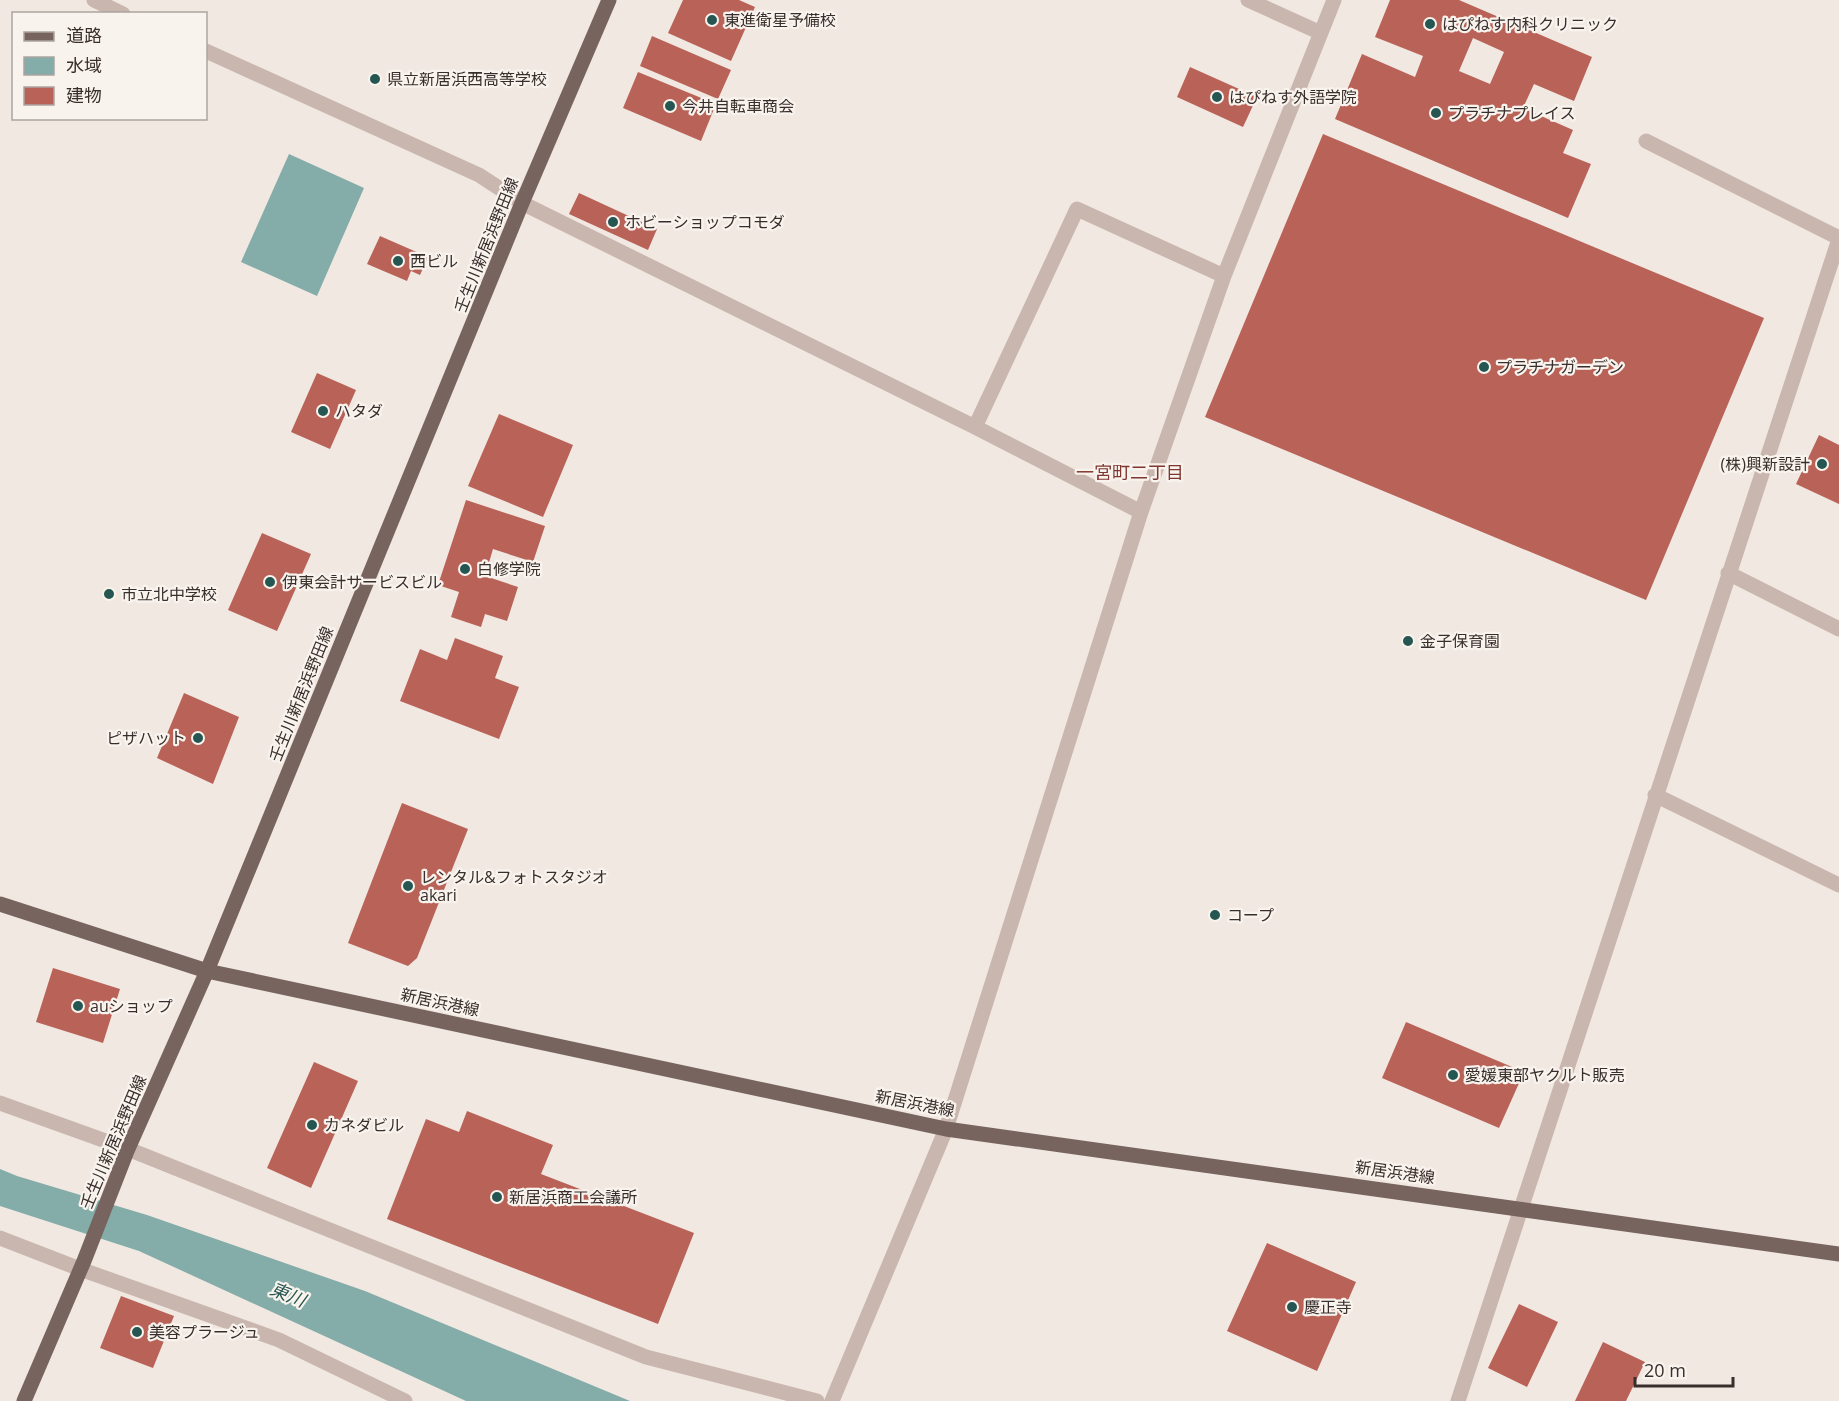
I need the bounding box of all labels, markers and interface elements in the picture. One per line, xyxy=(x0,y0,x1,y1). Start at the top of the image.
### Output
place label: 東進衛星予備校 xyxy=(724,9,836,31)
legend xyxy=(12,12,207,120)
marker: 東進衛星予備校 xyxy=(705,13,719,27)
place label: はぴねす内科クリニック xyxy=(1442,13,1618,35)
marker: はぴねす内科クリニック xyxy=(1423,17,1437,31)
text: 道路 xyxy=(66,23,102,47)
text: 水域 xyxy=(66,53,102,77)
place label: 県立新居浜西高等学校 xyxy=(387,68,547,90)
marker: 県立新居浜西高等学校 xyxy=(368,72,382,86)
text: 建物 xyxy=(66,83,102,107)
place label: はぴねす外語学院 xyxy=(1229,86,1357,108)
marker: はぴねす外語学院 xyxy=(1210,90,1224,104)
place label: 今井自転車商会 xyxy=(682,95,794,117)
marker: 今井自転車商会 xyxy=(663,99,677,113)
place label: プラチナプレイス xyxy=(1448,102,1576,124)
marker: プラチナプレイス xyxy=(1429,106,1443,120)
street label: 壬生川新居浜野田線 xyxy=(449,174,523,316)
place label: ホビーショップコモダ xyxy=(625,211,785,233)
marker: ホビーショップコモダ xyxy=(606,215,620,229)
place label: 西ビル xyxy=(410,250,458,272)
marker: 西ビル xyxy=(391,254,405,268)
place label: プラチナガーデン xyxy=(1496,356,1624,378)
marker: プラチナガーデン xyxy=(1477,360,1491,374)
place label: ハタダ xyxy=(335,400,383,422)
marker: ハタダ xyxy=(316,404,330,418)
place label: (株)興新設計 xyxy=(1721,453,1810,475)
marker: (株)興新設計 xyxy=(1815,457,1829,471)
district label: 一宮町二丁目 xyxy=(1076,460,1184,484)
place label: 白修学院 xyxy=(477,558,541,580)
marker: 白修学院 xyxy=(458,562,472,576)
place label: 伊東会計サービスビル xyxy=(282,571,442,593)
marker: 伊東会計サービスビル xyxy=(263,575,277,589)
place label: 市立北中学校 xyxy=(121,583,217,605)
marker: 市立北中学校 xyxy=(102,587,116,601)
street label: 壬生川新居浜野田線 xyxy=(264,623,338,765)
place label: 金子保育園 xyxy=(1420,630,1500,652)
marker: 金子保育園 xyxy=(1401,634,1415,648)
place label: ピザハット xyxy=(106,727,186,749)
marker: ピザハット xyxy=(191,731,205,745)
place label: レンタル&フォトスタジオ akari xyxy=(420,866,608,906)
marker: レンタル&フォトスタジオ akari xyxy=(401,879,415,893)
place label: コープ xyxy=(1227,904,1274,926)
marker: コープ xyxy=(1208,908,1222,922)
street label: 新居浜港線 xyxy=(399,983,481,1021)
place label: auショップ xyxy=(90,995,173,1017)
marker: auショップ xyxy=(71,999,85,1013)
place label: 愛媛東部ヤクルト販売 xyxy=(1465,1064,1625,1086)
marker: 愛媛東部ヤクルト販売 xyxy=(1446,1068,1460,1082)
street label: 壬生川新居浜野田線 xyxy=(75,1071,151,1213)
street label: 新居浜港線 xyxy=(874,1085,956,1121)
place label: カネダビル xyxy=(324,1114,404,1136)
marker: カネダビル xyxy=(305,1118,319,1132)
street label: 新居浜港線 xyxy=(1354,1156,1436,1188)
place label: 新居浜商工会議所 xyxy=(509,1186,637,1208)
marker: 新居浜商工会議所 xyxy=(490,1190,504,1204)
water label: 東川 xyxy=(267,1276,311,1313)
place label: 慶正寺 xyxy=(1304,1296,1352,1318)
marker: 慶正寺 xyxy=(1285,1300,1299,1314)
place label: 美容プラージュ xyxy=(149,1321,260,1343)
marker: 美容プラージュ xyxy=(130,1325,144,1339)
scale bar xyxy=(1635,1350,1732,1388)
text: 20 m xyxy=(1644,1358,1686,1382)

